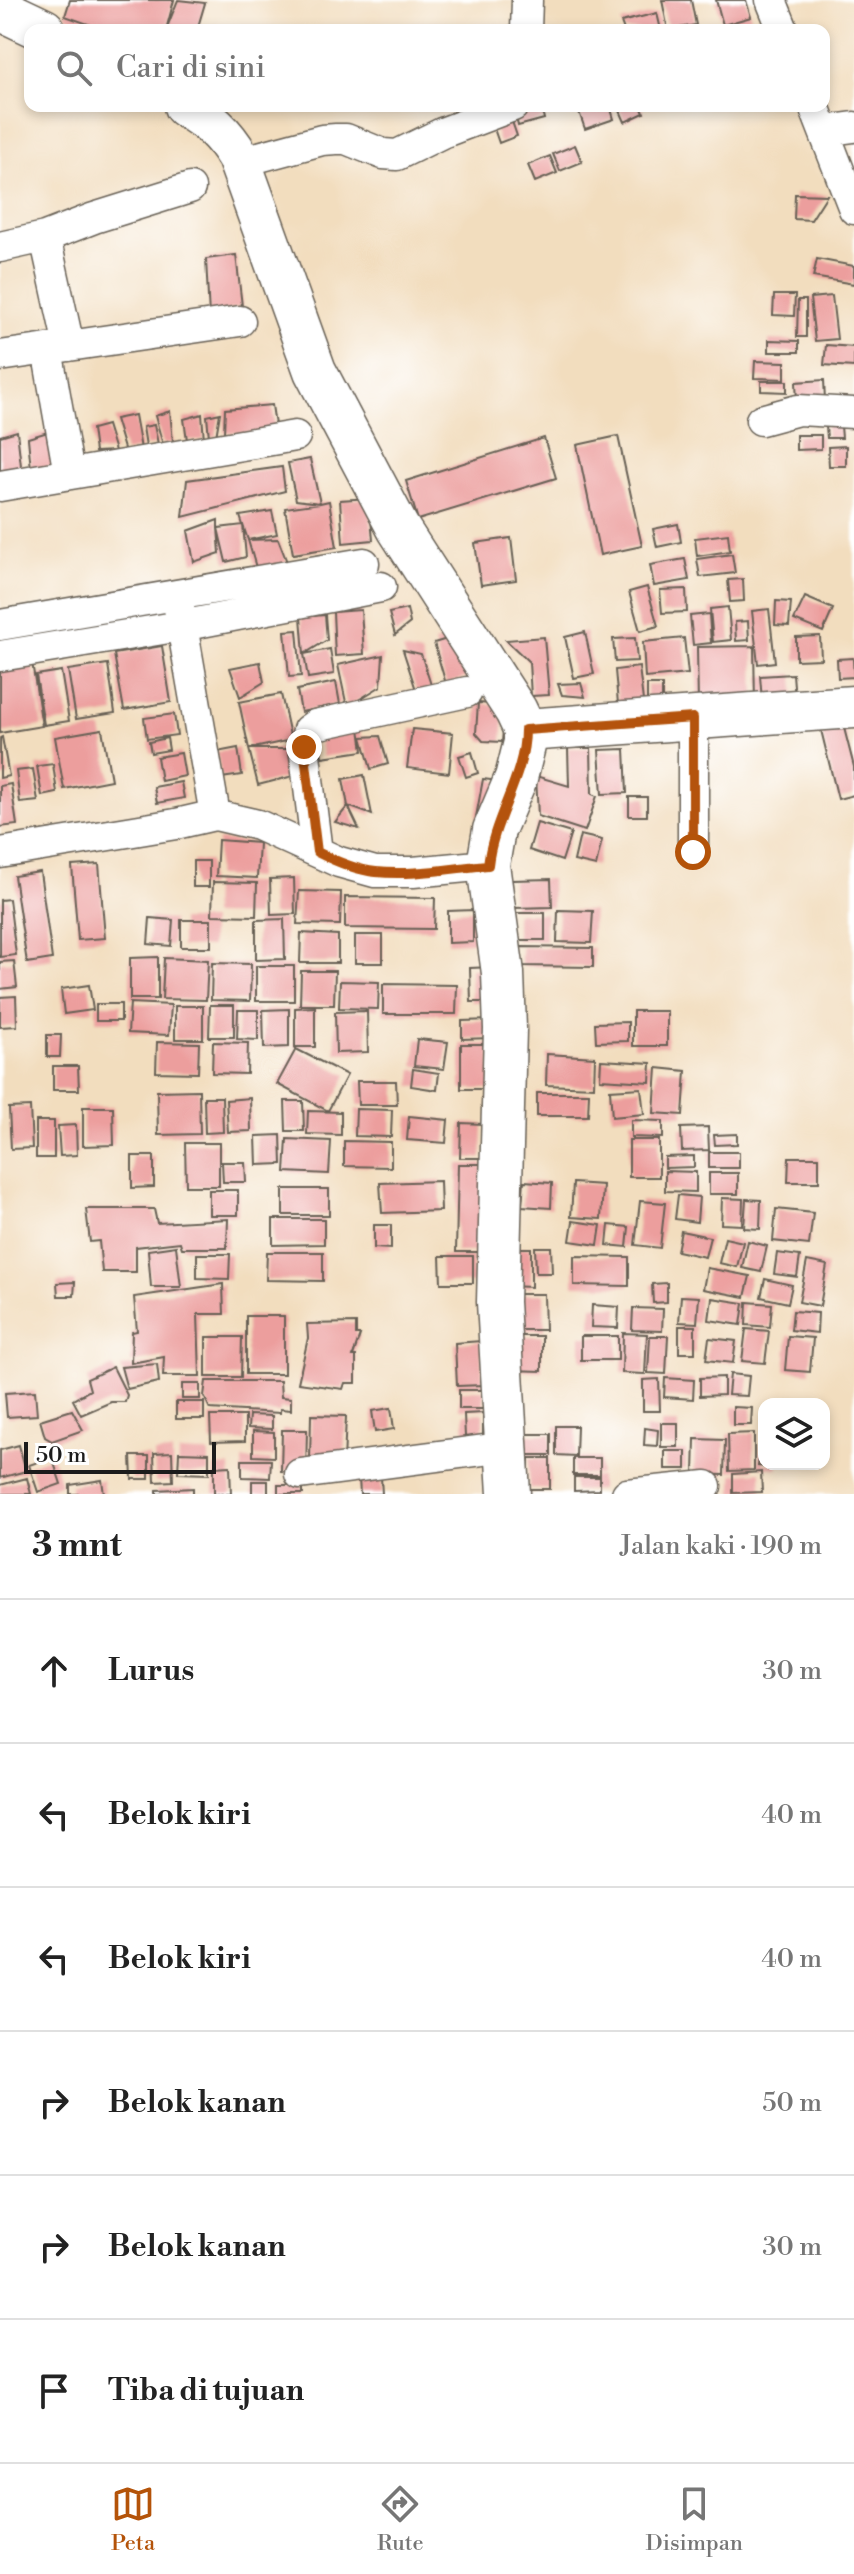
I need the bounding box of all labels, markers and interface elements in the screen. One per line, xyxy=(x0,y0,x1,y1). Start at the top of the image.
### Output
search box xyxy=(24,24,830,112)
icon: search xyxy=(52,46,96,90)
text: Cari di sini xyxy=(116,49,265,87)
route end xyxy=(286,729,322,765)
route start xyxy=(675,834,711,870)
map controls xyxy=(758,1398,830,1470)
button: layers xyxy=(758,1398,830,1470)
scale bar xyxy=(24,1438,216,1474)
text: 50 m xyxy=(36,1442,87,1469)
text: 3 mnt xyxy=(32,1525,122,1567)
text: Jalan kaki · 190 m xyxy=(620,1530,822,1562)
icon: ahead xyxy=(32,1649,76,1693)
text: Lurus xyxy=(108,1652,194,1690)
text: 30 m xyxy=(762,1655,822,1687)
icon: left xyxy=(32,1793,76,1837)
text: Belok kiri xyxy=(108,1796,251,1834)
text: 40 m xyxy=(761,1799,822,1831)
icon: left xyxy=(32,1937,76,1981)
text: Belok kiri xyxy=(108,1940,251,1978)
text: 40 m xyxy=(761,1943,822,1975)
icon: right xyxy=(32,2081,76,2125)
text: Belok kanan xyxy=(108,2084,286,2122)
text: 50 m xyxy=(762,2087,822,2119)
icon: right xyxy=(32,2225,76,2269)
text: Belok kanan xyxy=(108,2228,286,2266)
text: 30 m xyxy=(762,2231,822,2263)
icon: arrive xyxy=(32,2369,76,2413)
text: Tiba di tujuan xyxy=(108,2372,304,2410)
tab: Peta xyxy=(111,2482,155,2557)
tab: Rute xyxy=(377,2482,424,2557)
tab: Disimpan xyxy=(646,2482,743,2557)

